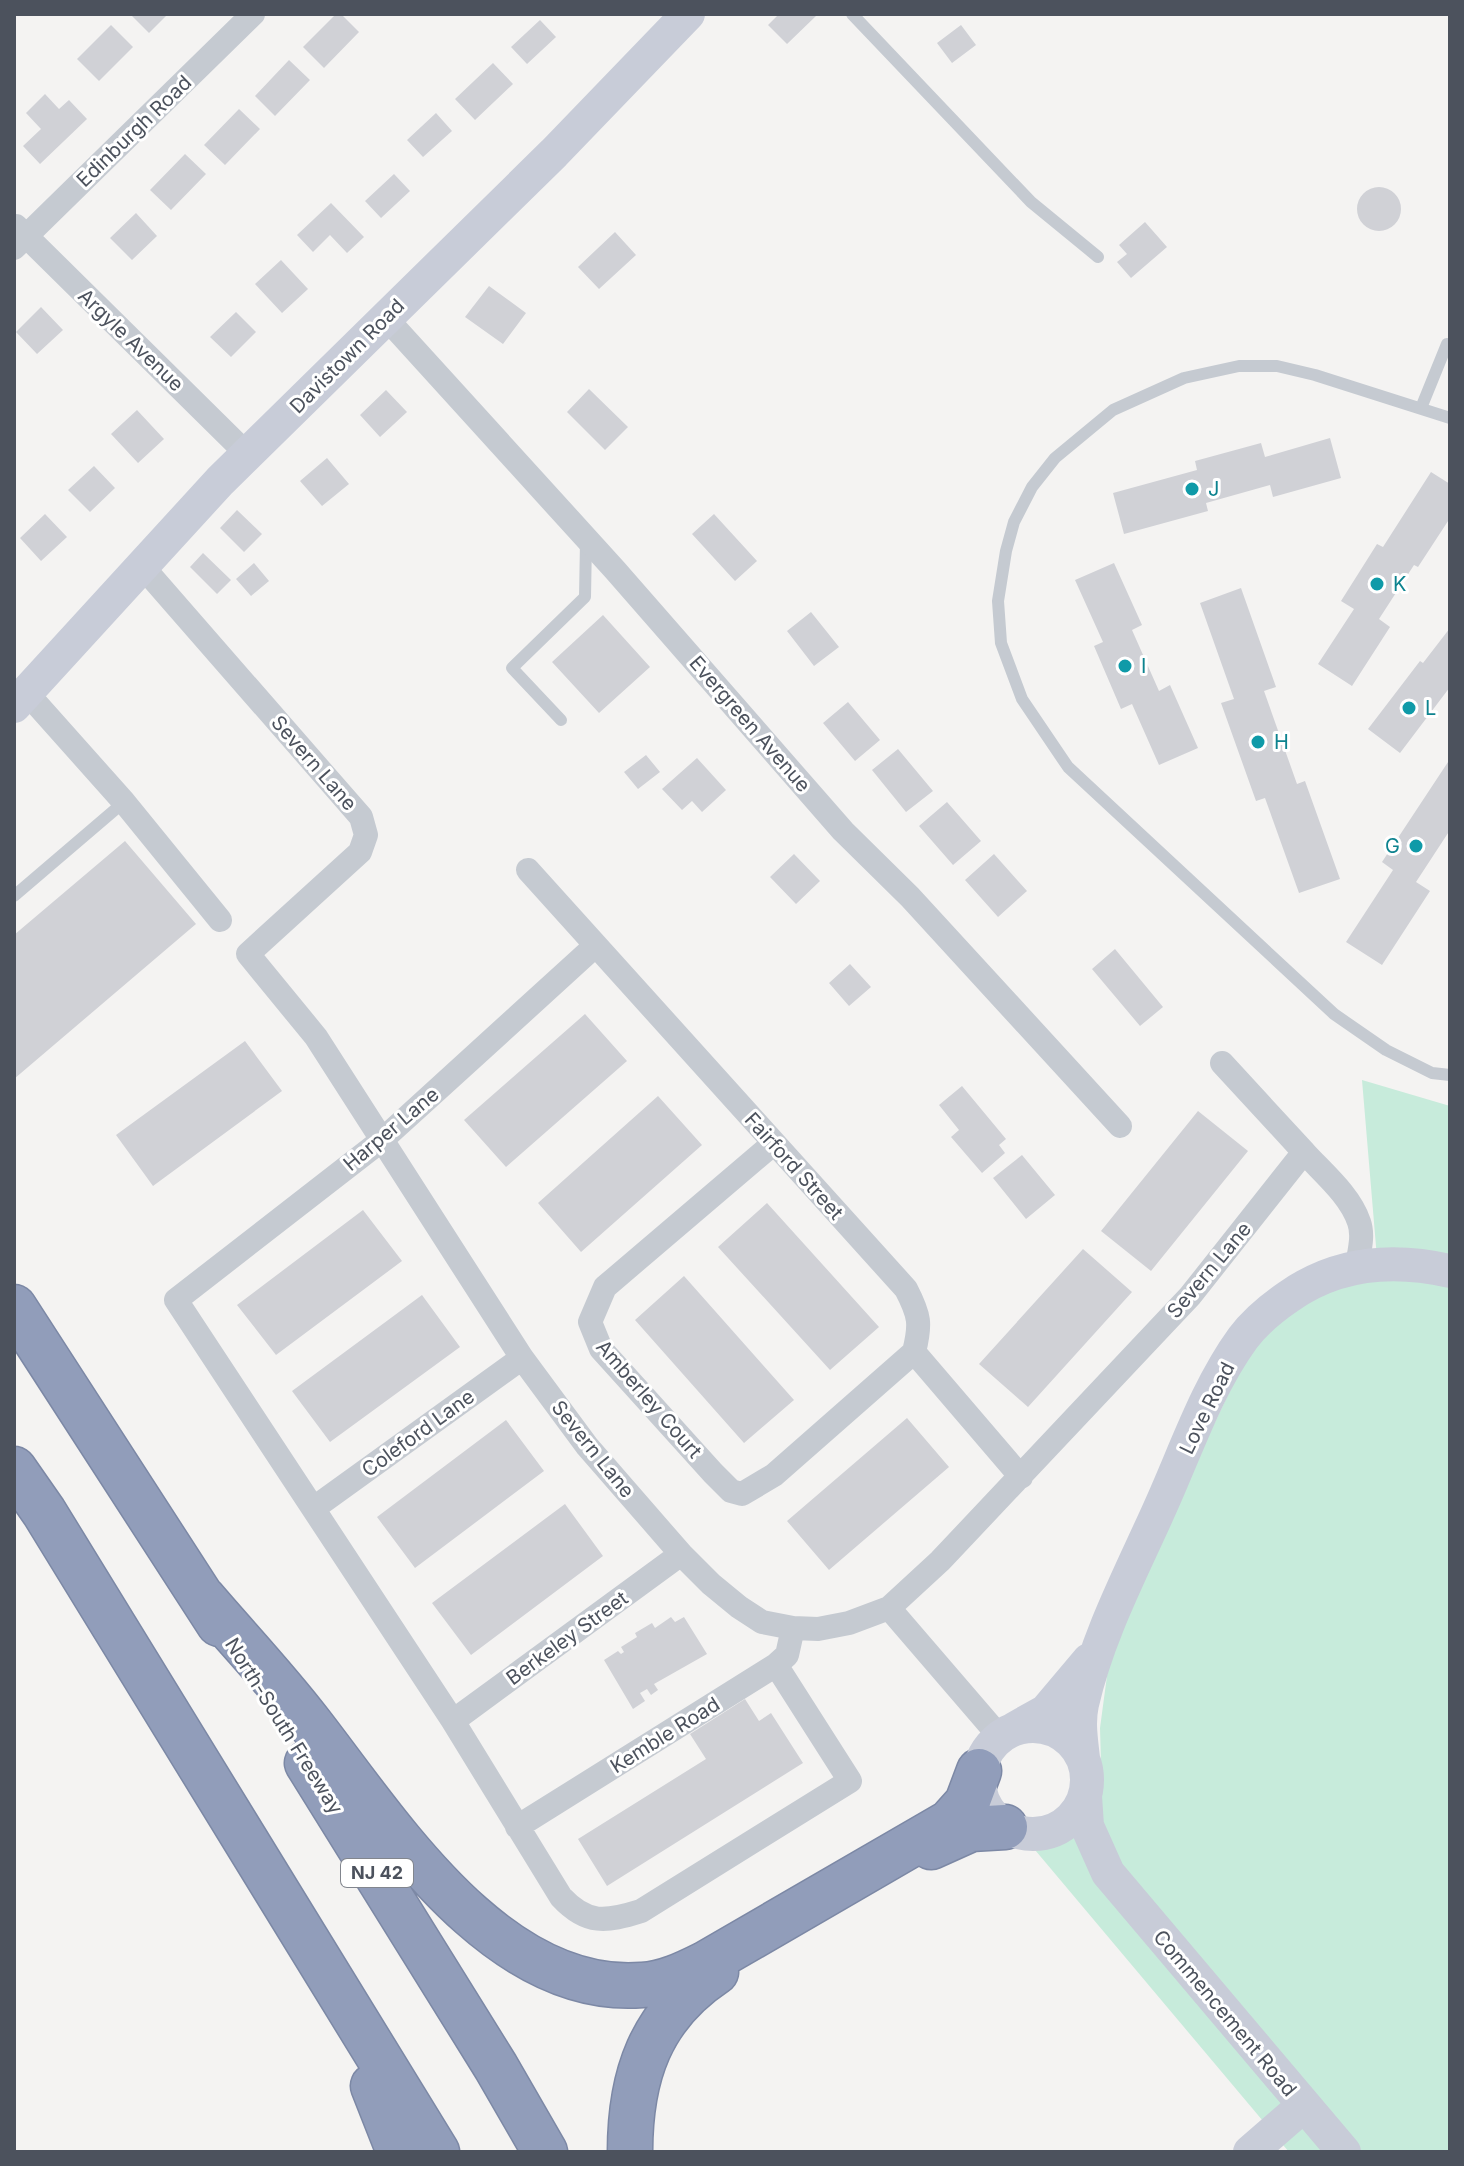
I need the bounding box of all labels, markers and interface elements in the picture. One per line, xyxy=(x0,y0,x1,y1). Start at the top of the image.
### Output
street label: Edinburgh Road xyxy=(72,70,196,192)
street label: Argyle Avenue xyxy=(73,284,189,396)
street label: Davistown Road xyxy=(285,294,409,418)
place label: J xyxy=(1208,477,1219,501)
marker: J xyxy=(1183,480,1201,498)
place label: K xyxy=(1393,572,1406,596)
marker: K xyxy=(1368,575,1386,593)
street label: Evergreen Avenue xyxy=(684,651,816,797)
place label: I xyxy=(1141,654,1146,678)
marker: I xyxy=(1116,657,1134,675)
place label: L xyxy=(1425,696,1436,720)
marker: L xyxy=(1400,699,1418,717)
street label: Severn Lane xyxy=(266,711,362,815)
place label: H xyxy=(1274,730,1289,754)
marker: H xyxy=(1249,733,1267,751)
place label: G xyxy=(1385,834,1400,858)
marker: G xyxy=(1407,837,1425,855)
street label: Harper Lane xyxy=(338,1082,444,1176)
street label: Fairford Street xyxy=(740,1108,849,1225)
street label: Severn Lane xyxy=(1162,1217,1256,1323)
street label: Amberley Court xyxy=(591,1335,707,1463)
street label: Love Road xyxy=(1174,1358,1240,1458)
street label: Coleford Lane xyxy=(357,1384,479,1482)
street label: Severn Lane xyxy=(547,1396,639,1502)
street label: Berkeley Street xyxy=(502,1586,633,1690)
street label: North-South Freeway xyxy=(220,1634,348,1818)
street label: Kemble Road xyxy=(606,1692,724,1778)
road number: NJ 42 xyxy=(341,1859,413,1887)
street label: Commencement Road xyxy=(1148,1925,1302,2101)

